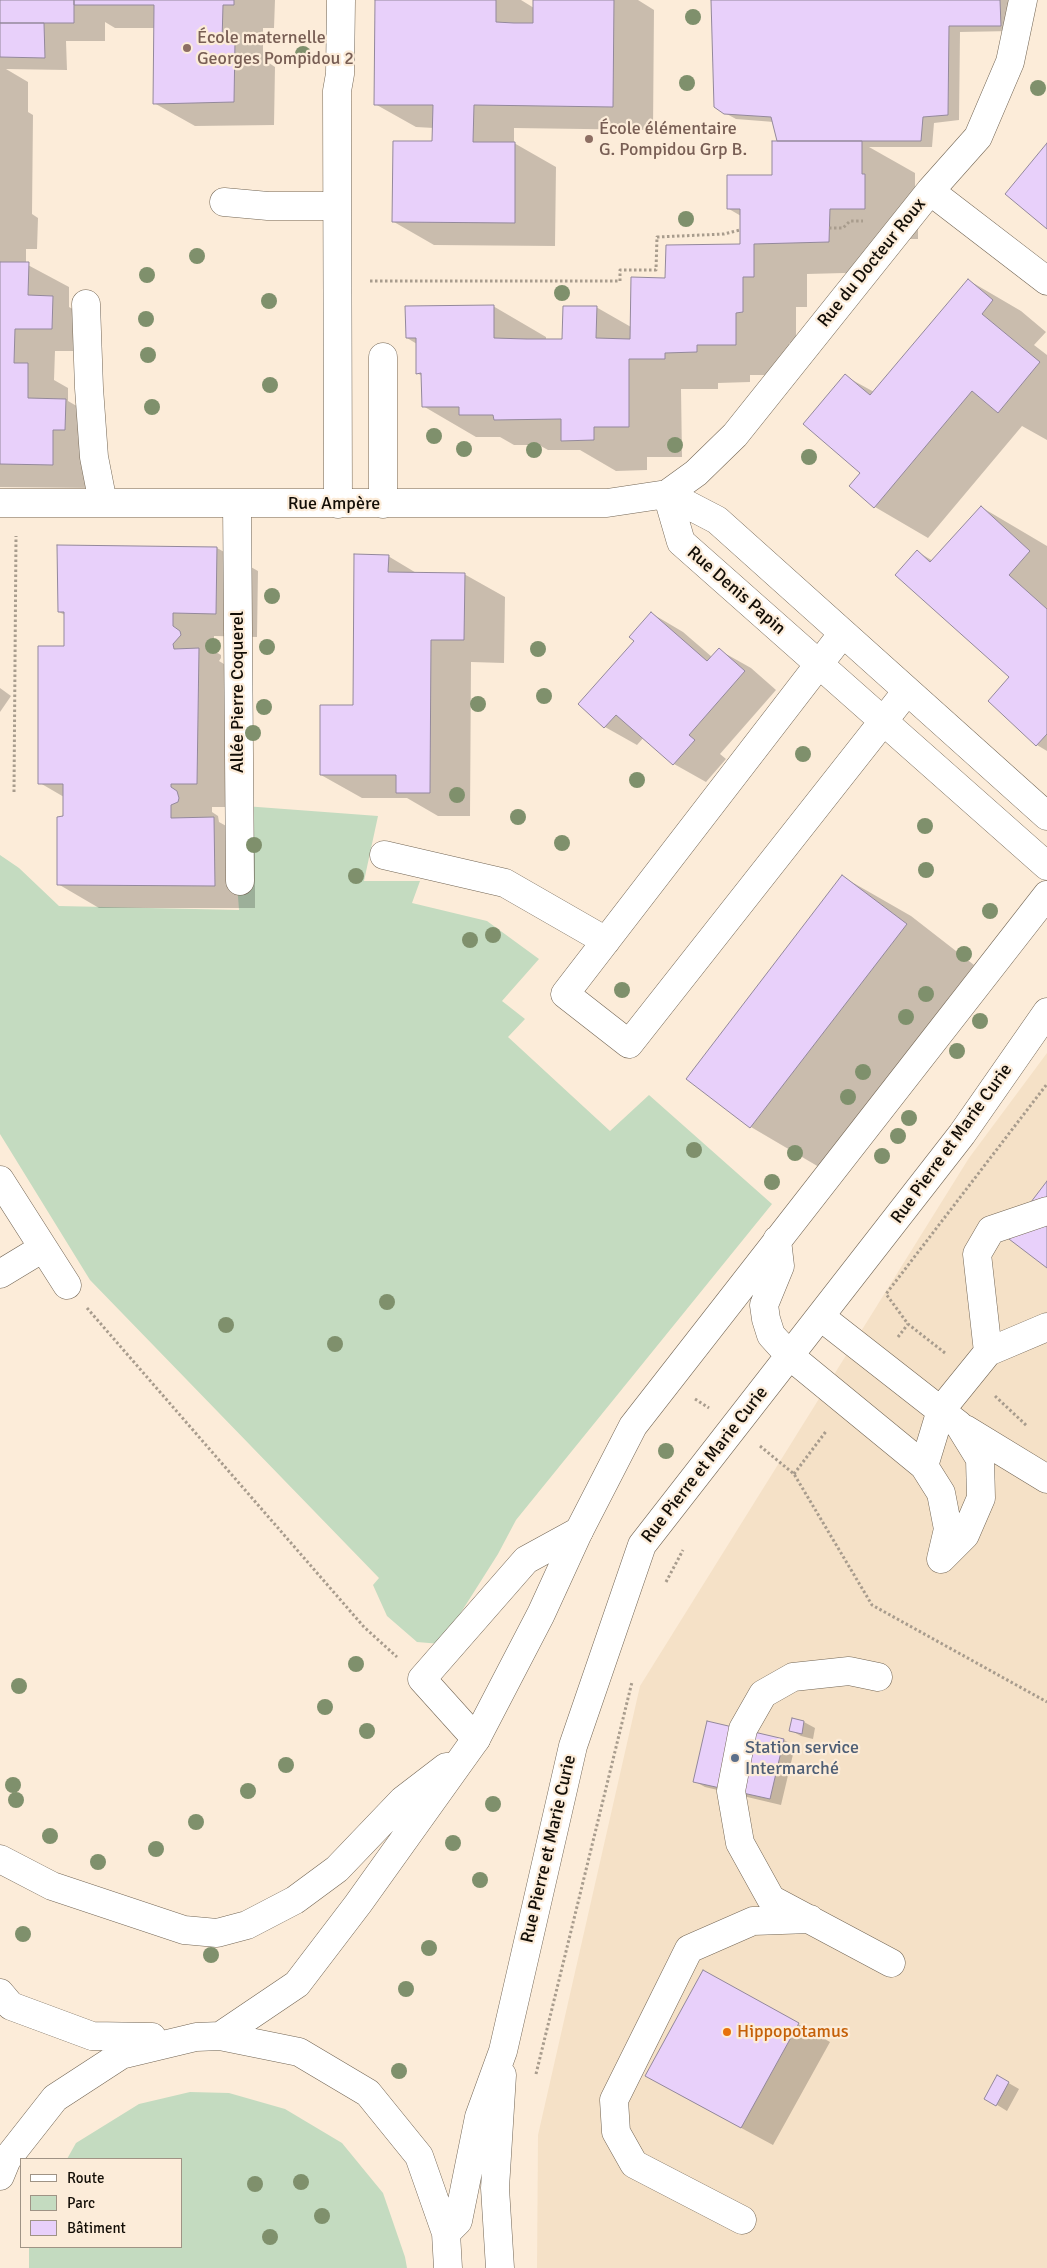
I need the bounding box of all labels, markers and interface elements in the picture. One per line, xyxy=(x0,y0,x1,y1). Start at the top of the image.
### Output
place label: École maternelle Georges Pompidou 2 xyxy=(197,27,354,70)
marker: École maternelle Georges Pompidou 2 xyxy=(181,42,193,54)
place label: École élémentaire G. Pompidou Grp B. xyxy=(599,118,747,160)
marker: École élémentaire G. Pompidou Grp B. xyxy=(583,133,595,145)
street label: Rue du Docteur Roux xyxy=(813,194,931,332)
street label: Rue Ampère xyxy=(288,493,380,515)
street label: Rue Denis Papin xyxy=(682,542,790,640)
street label: Allée Pierre Coquerel xyxy=(227,611,249,773)
street label: Rue Pierre et Marie Curie xyxy=(887,1060,1017,1228)
street label: Rue Pierre et Marie Curie xyxy=(637,1383,773,1547)
place label: Station service Intermarché xyxy=(745,1737,859,1780)
marker: Station service Intermarché xyxy=(729,1752,741,1764)
street label: Rue Pierre et Marie Curie xyxy=(517,1753,581,1945)
place label: Hippopotamus xyxy=(737,2021,849,2043)
marker: Hippopotamus xyxy=(721,2026,733,2038)
legend xyxy=(20,2158,182,2248)
text: Route xyxy=(67,2169,104,2187)
text: Parc xyxy=(67,2194,95,2212)
text: Bâtiment xyxy=(67,2219,126,2237)

